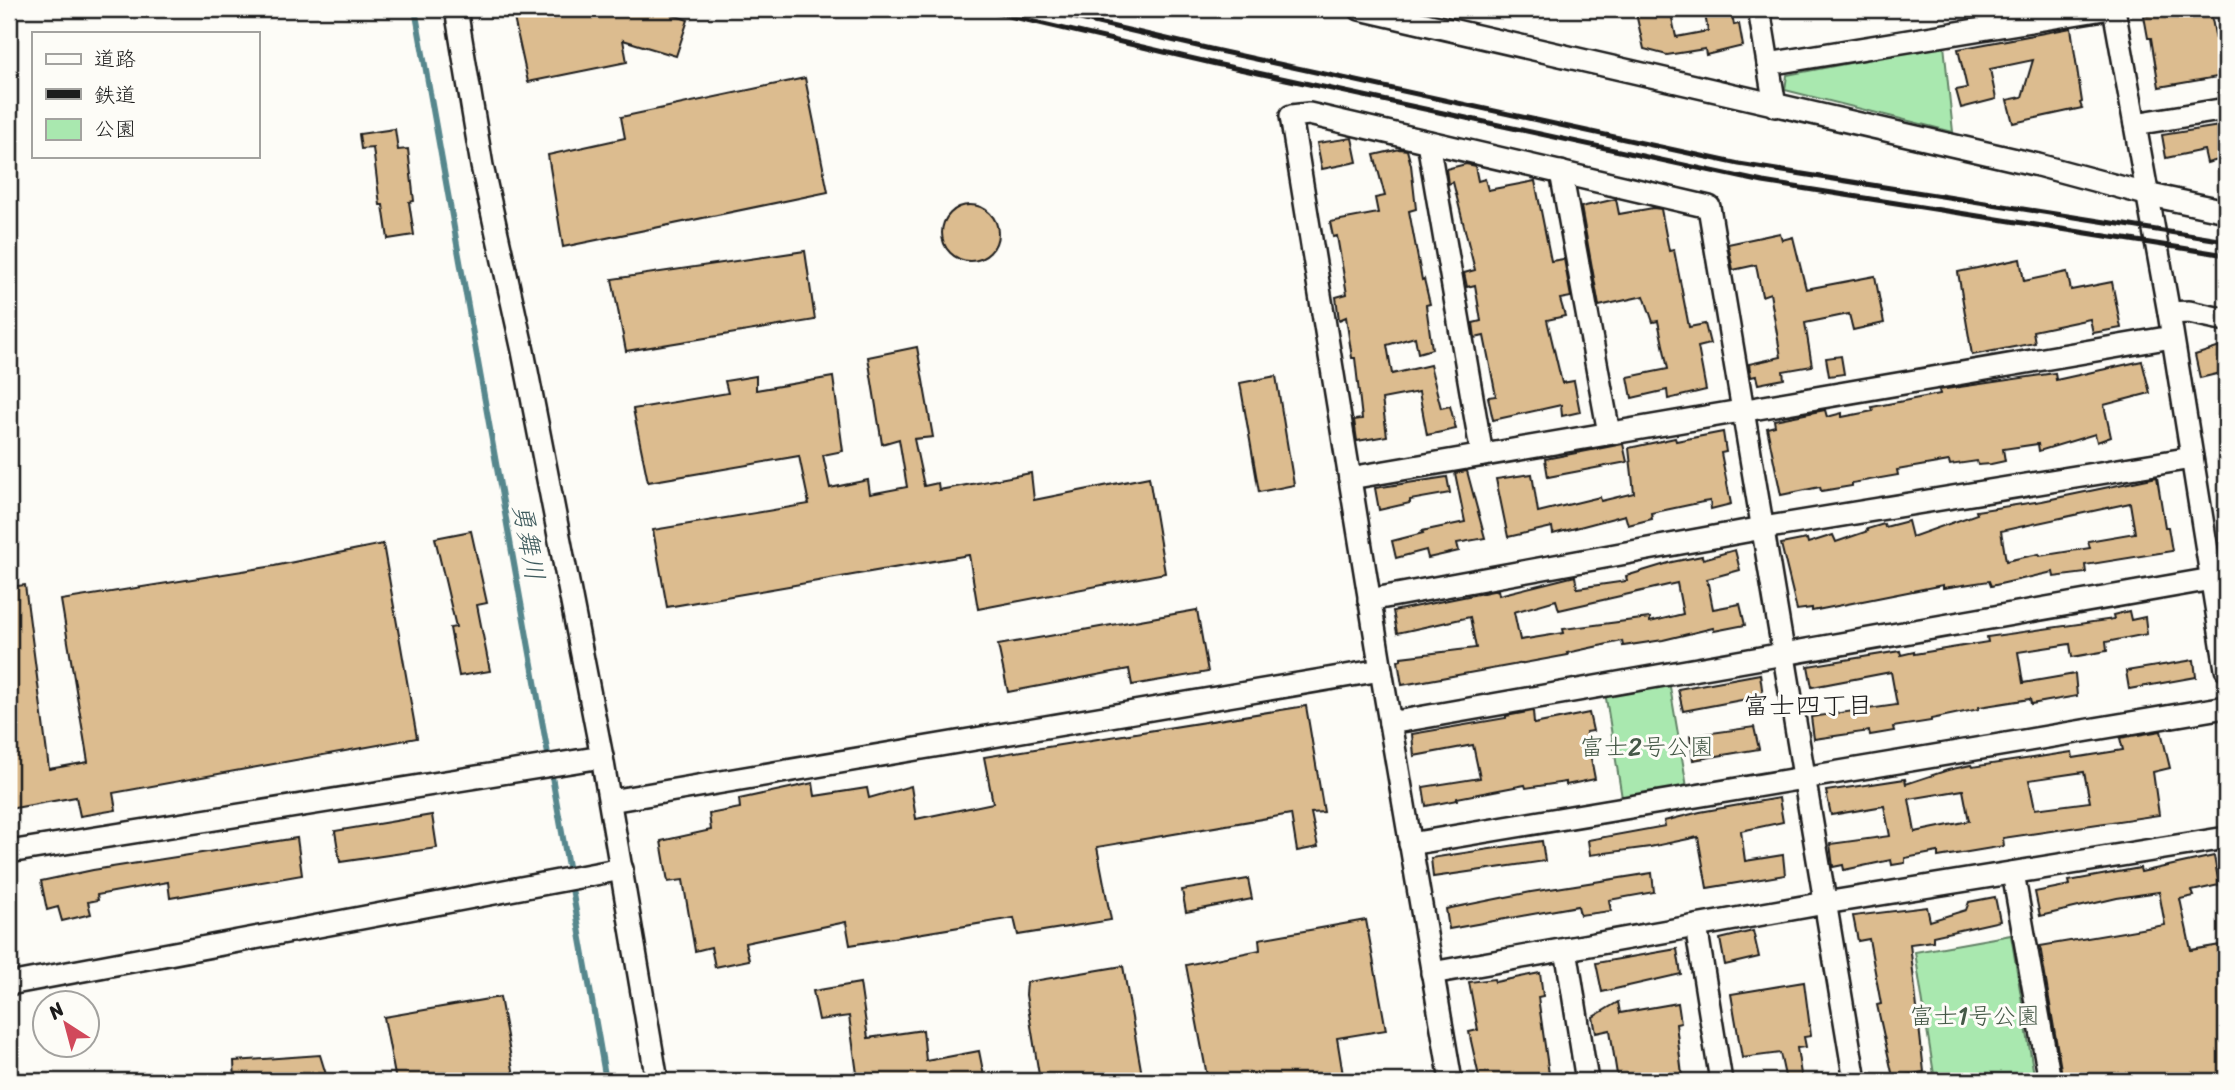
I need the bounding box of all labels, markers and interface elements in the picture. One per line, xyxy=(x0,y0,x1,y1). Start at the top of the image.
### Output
legend xyxy=(32,32,259,158)
text: 道路 xyxy=(94,40,136,78)
text: 鉄道 xyxy=(94,76,136,114)
text: 公園 xyxy=(94,110,136,148)
water label: 勇舞川 xyxy=(500,500,558,584)
district label: 富士四丁目 xyxy=(1743,682,1873,728)
park label: 富士2号公園 xyxy=(1580,726,1714,768)
north arrow xyxy=(32,988,102,1058)
text: N xyxy=(40,993,72,1028)
park label: 富士1号公園 xyxy=(1910,995,2040,1037)

